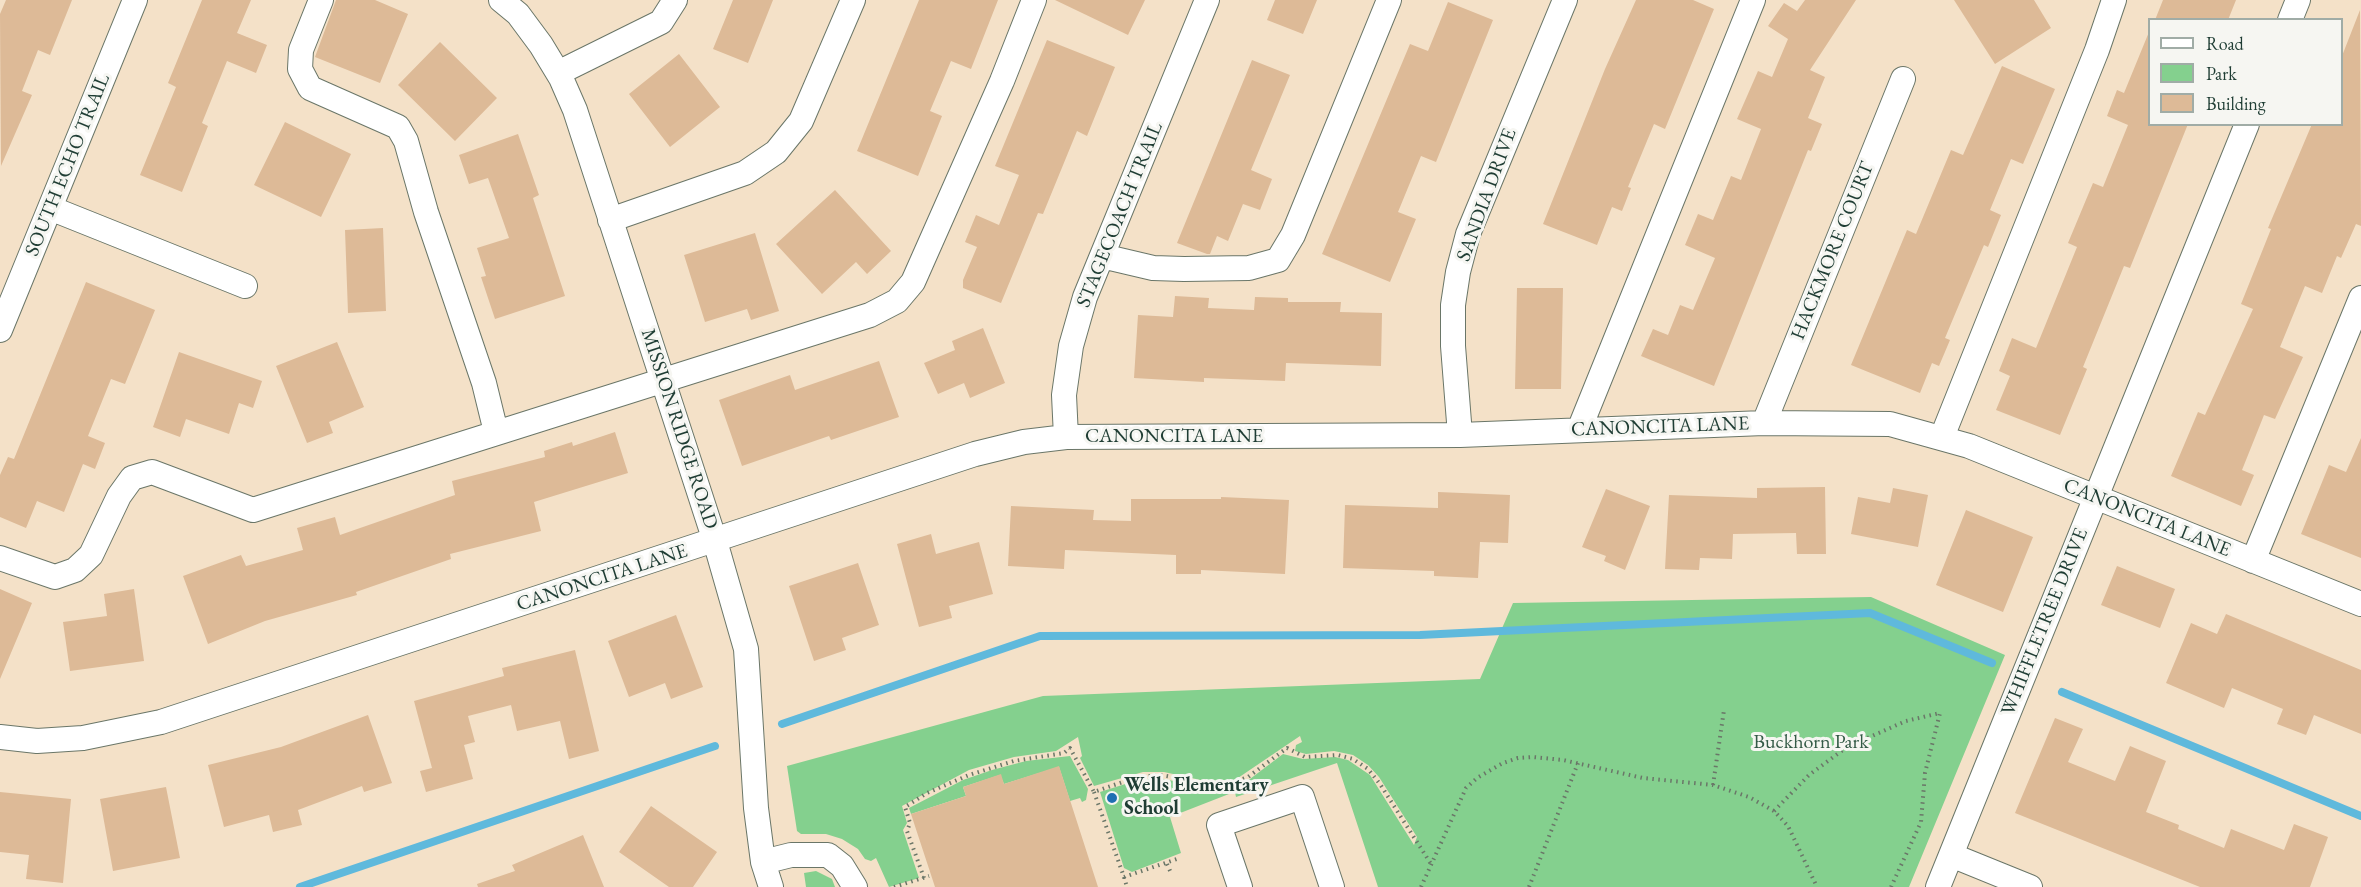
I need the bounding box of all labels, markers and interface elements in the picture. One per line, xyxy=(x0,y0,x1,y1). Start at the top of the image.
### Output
legend xyxy=(2148,18,2343,126)
text: Road xyxy=(2206,32,2244,55)
text: Park xyxy=(2206,62,2237,85)
street label: SOUTH ECHO TRAIL xyxy=(20,70,116,260)
text: Building xyxy=(2206,92,2266,115)
street label: STAGECOACH TRAIL xyxy=(1072,119,1168,311)
street label: SANDIA DRIVE xyxy=(1452,125,1522,265)
street label: HACKMORE COURT xyxy=(1786,158,1880,344)
street label: MISSION RIDGE ROAD xyxy=(635,326,723,532)
street label: CANONCITA LANE xyxy=(1571,412,1749,442)
street label: CANONCITA LANE xyxy=(1085,425,1263,449)
street label: CANONCITA LANE xyxy=(2060,474,2234,562)
street label: WHIFFLETREE DRIVE xyxy=(1996,525,2094,719)
street label: CANONCITA LANE xyxy=(514,539,690,617)
park label: Buckhorn Park xyxy=(1753,731,1869,755)
place label: Wells Elementary School xyxy=(1124,774,1269,821)
marker: Wells Elementary School xyxy=(1105,791,1119,805)

